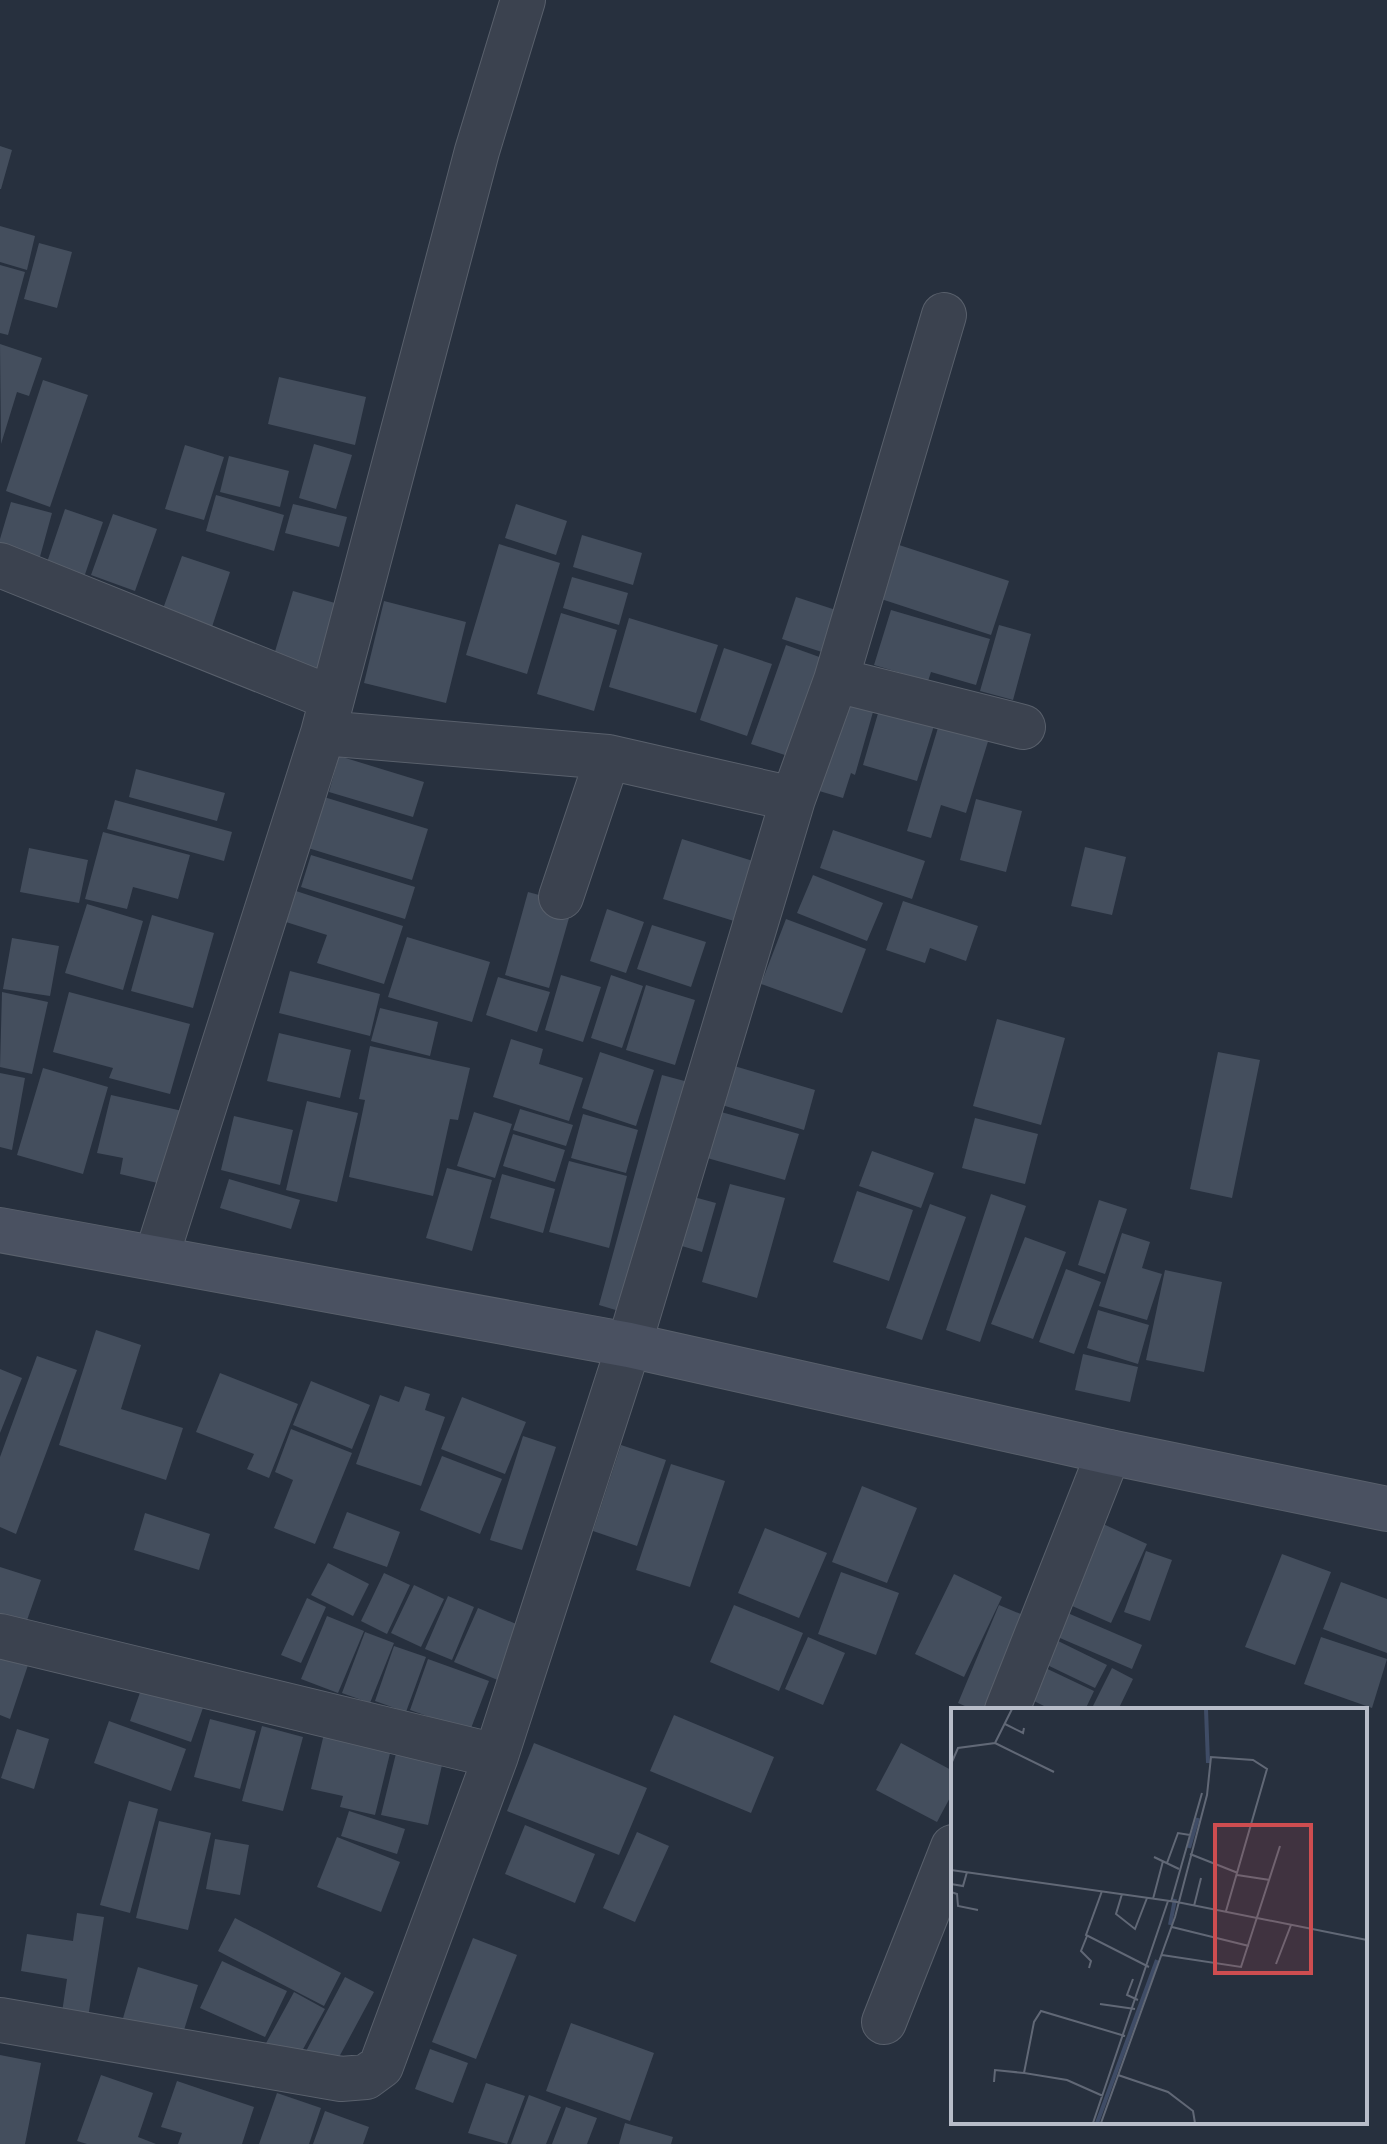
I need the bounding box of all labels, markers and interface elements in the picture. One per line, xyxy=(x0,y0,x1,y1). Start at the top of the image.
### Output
inset map xyxy=(951,1708,1367,2124)

